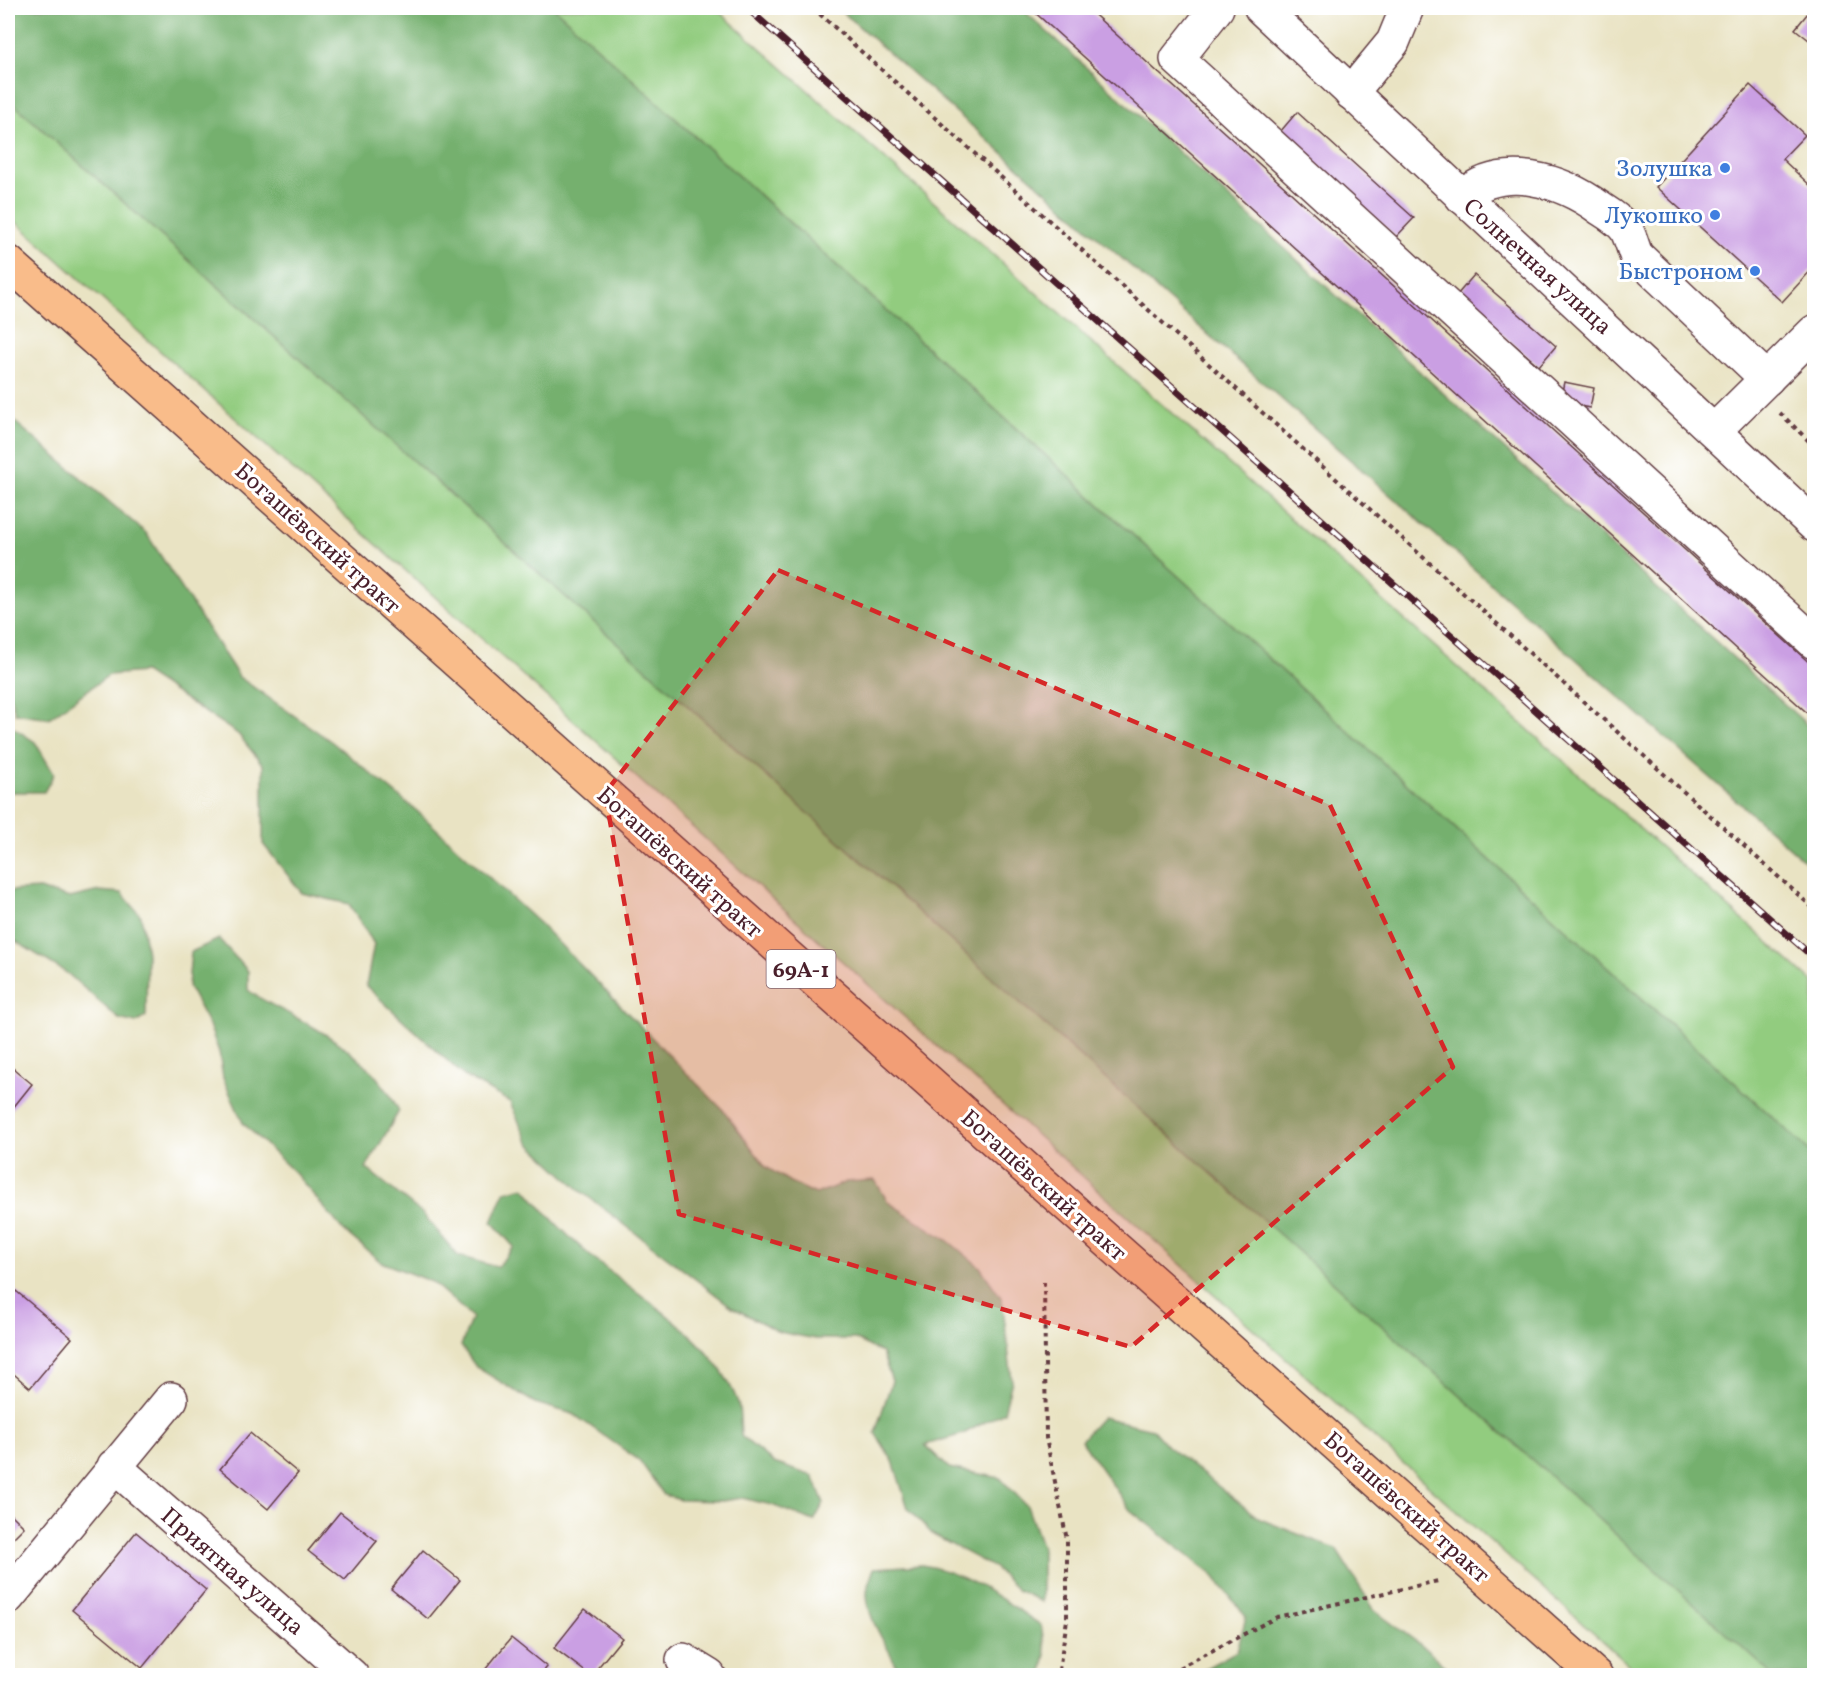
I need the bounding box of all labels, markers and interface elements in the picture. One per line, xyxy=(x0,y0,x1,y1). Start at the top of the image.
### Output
place label: Золушка xyxy=(1616,153,1713,187)
marker: Золушка xyxy=(1718,161,1732,175)
street label: Солнечная улица xyxy=(1455,191,1619,344)
place label: Лукошко xyxy=(1604,200,1703,234)
marker: Лукошко xyxy=(1708,208,1722,222)
place label: Быстроном xyxy=(1618,256,1743,290)
marker: Быстроном xyxy=(1748,264,1762,278)
street label: Богашёвский тракт xyxy=(226,456,407,623)
street label: Богашёвский тракт xyxy=(588,780,769,947)
road number: 69А-1 xyxy=(766,950,836,988)
street label: Богашёвский тракт xyxy=(952,1103,1133,1270)
street label: Богашёвский тракт xyxy=(1315,1425,1496,1592)
street label: Приятная улица xyxy=(152,1500,311,1645)

